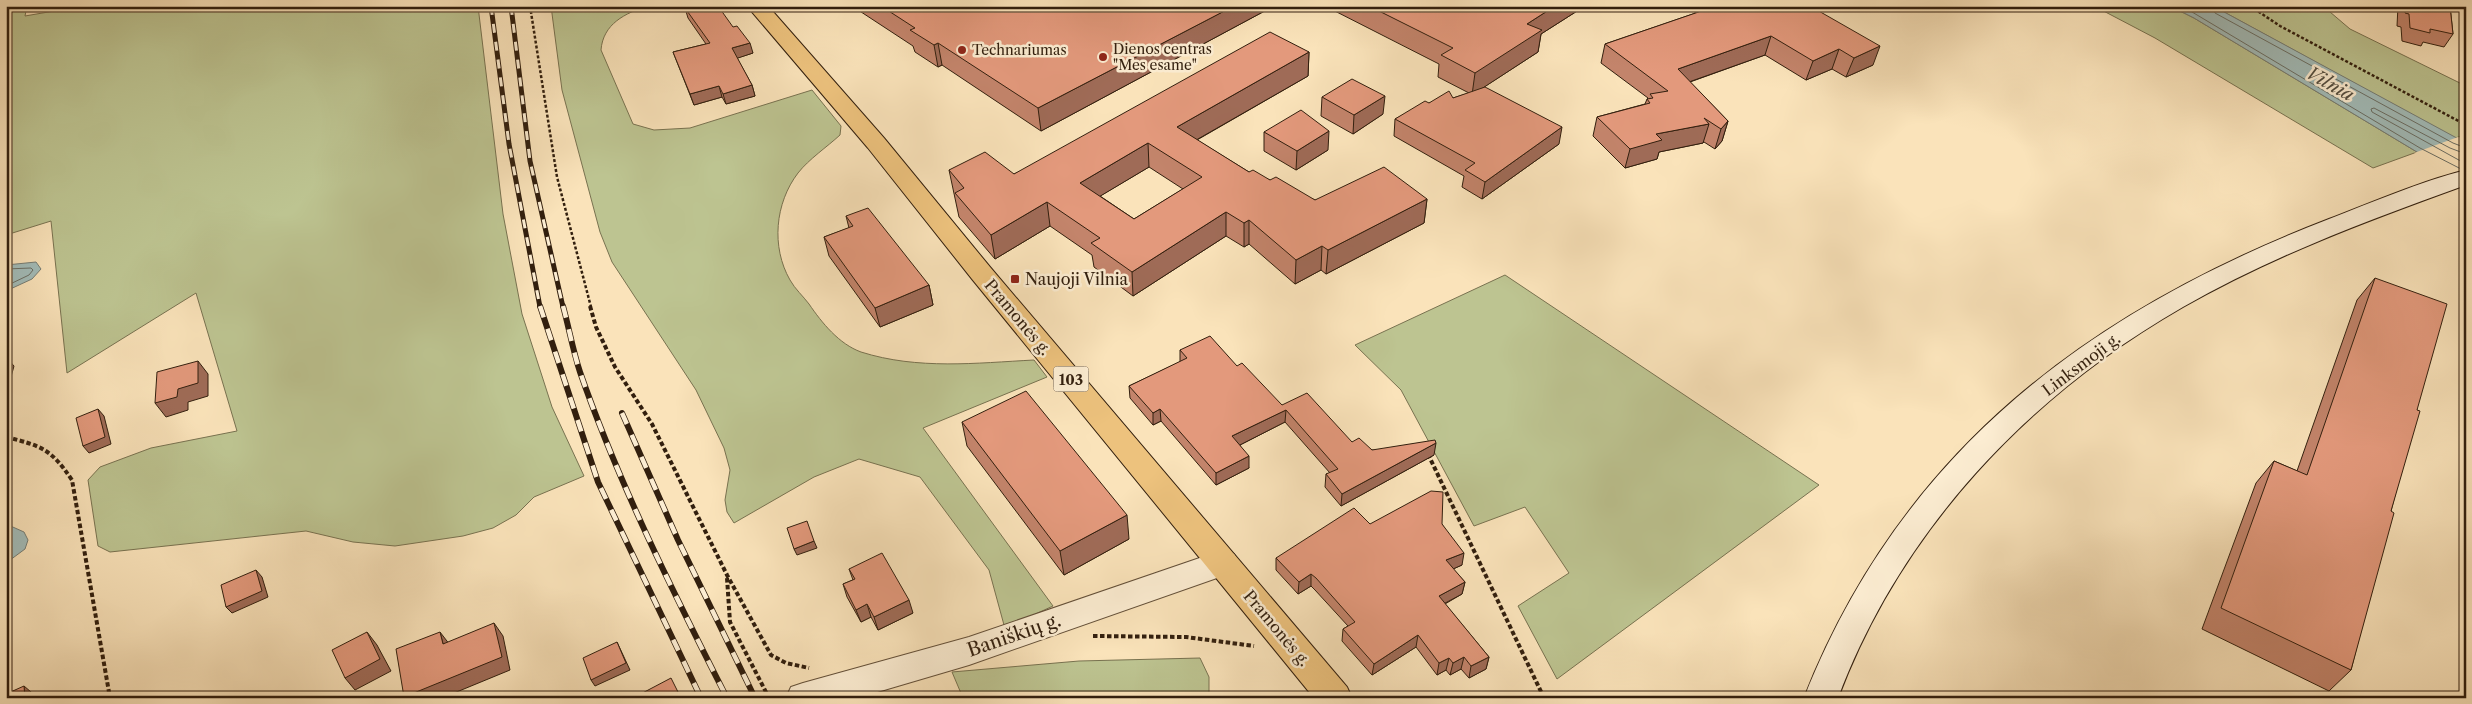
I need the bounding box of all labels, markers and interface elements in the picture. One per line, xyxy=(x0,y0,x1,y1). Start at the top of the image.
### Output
place label: Dienos centras "Mes esame" xyxy=(1113,40,1212,74)
place label: Technariumas xyxy=(972,41,1067,59)
marker: Technariumas xyxy=(956,44,968,56)
marker: Dienos centras "Mes esame" xyxy=(1097,51,1109,63)
water label: Vilnia xyxy=(2302,62,2358,106)
place label: Naujoji Vilnia xyxy=(1025,269,1129,289)
marker: Naujoji Vilnia xyxy=(1009,273,1021,285)
street label: Pramonės g. xyxy=(980,275,1056,359)
street label: Linksmoji g. xyxy=(2038,328,2124,400)
road number: 103 xyxy=(1054,366,1088,392)
street label: Pramonės g. xyxy=(1239,586,1315,670)
street label: Baniškių g. xyxy=(964,608,1064,662)

